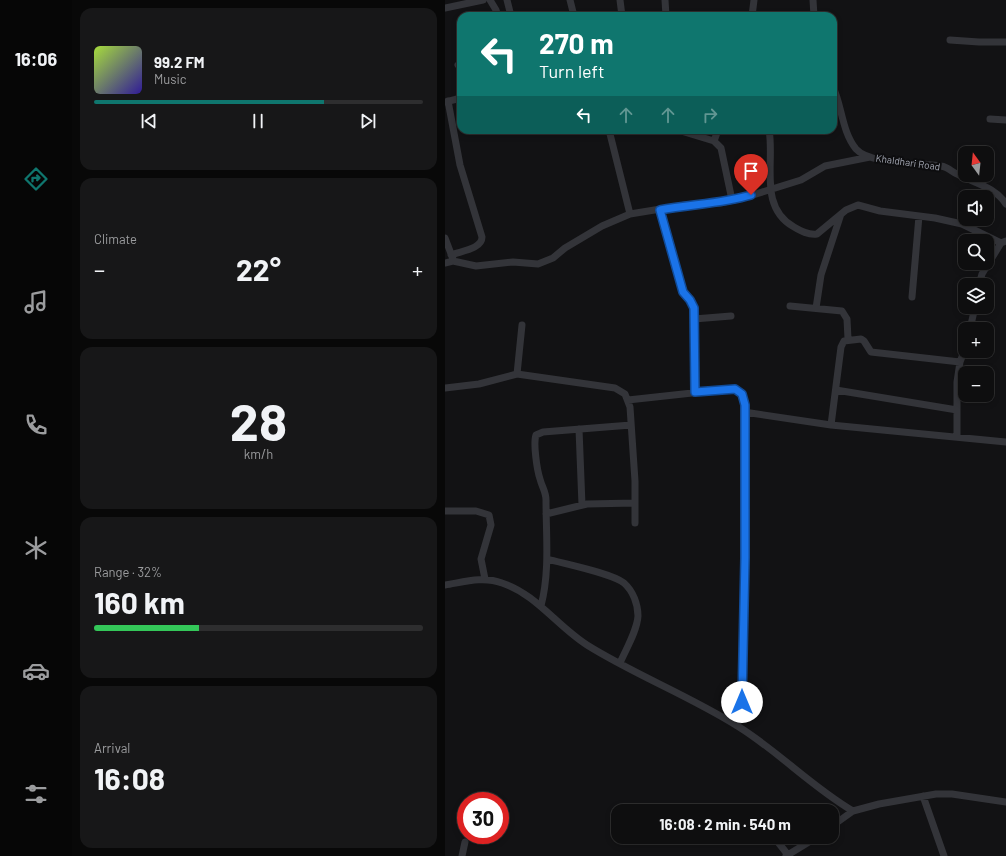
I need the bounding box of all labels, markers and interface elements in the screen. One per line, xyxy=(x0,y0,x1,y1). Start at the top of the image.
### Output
text: 270 m xyxy=(539,26,614,60)
icon: left xyxy=(473,28,525,80)
text: 16:06 xyxy=(15,48,57,70)
text: 99.2 FM xyxy=(154,53,205,71)
text: Turn left xyxy=(539,60,605,82)
text: Music xyxy=(154,71,187,87)
icon: left xyxy=(573,104,595,126)
icon: ahead xyxy=(615,104,637,126)
icon: ahead xyxy=(657,104,679,126)
icon: right xyxy=(699,104,721,126)
icon: previous xyxy=(138,110,160,132)
icon: pause xyxy=(247,110,269,132)
icon: next xyxy=(357,110,379,132)
north arrow xyxy=(958,146,994,182)
map controls xyxy=(958,146,994,402)
street label: Khaldhari Road xyxy=(875,152,941,172)
pin xyxy=(734,154,768,195)
icon: arrive xyxy=(740,160,762,182)
icon: directions xyxy=(22,165,50,193)
button: sound xyxy=(958,190,994,226)
text: Climate xyxy=(94,231,137,247)
button: search xyxy=(958,234,994,270)
text: 22° xyxy=(236,251,281,287)
text: − xyxy=(94,256,105,282)
text: + xyxy=(412,256,423,282)
button: layers xyxy=(958,278,994,314)
icon: music xyxy=(22,288,50,316)
button: + xyxy=(958,322,994,358)
button: − xyxy=(958,366,994,402)
text: 28 xyxy=(230,389,287,451)
icon: phone xyxy=(22,411,50,439)
text: km/h xyxy=(244,446,273,462)
icon: climate xyxy=(22,534,50,562)
text: Range · 32% xyxy=(94,564,162,580)
text: 160 km xyxy=(94,584,185,620)
icon: car xyxy=(22,657,50,685)
position arrow xyxy=(721,681,763,723)
text: Arrival xyxy=(94,740,130,756)
text: 16:08 xyxy=(94,760,165,796)
icon: filters xyxy=(22,780,50,808)
speed limit sign: 30 xyxy=(457,792,509,844)
text: 16:08 · 2 min · 540 m xyxy=(659,815,791,833)

